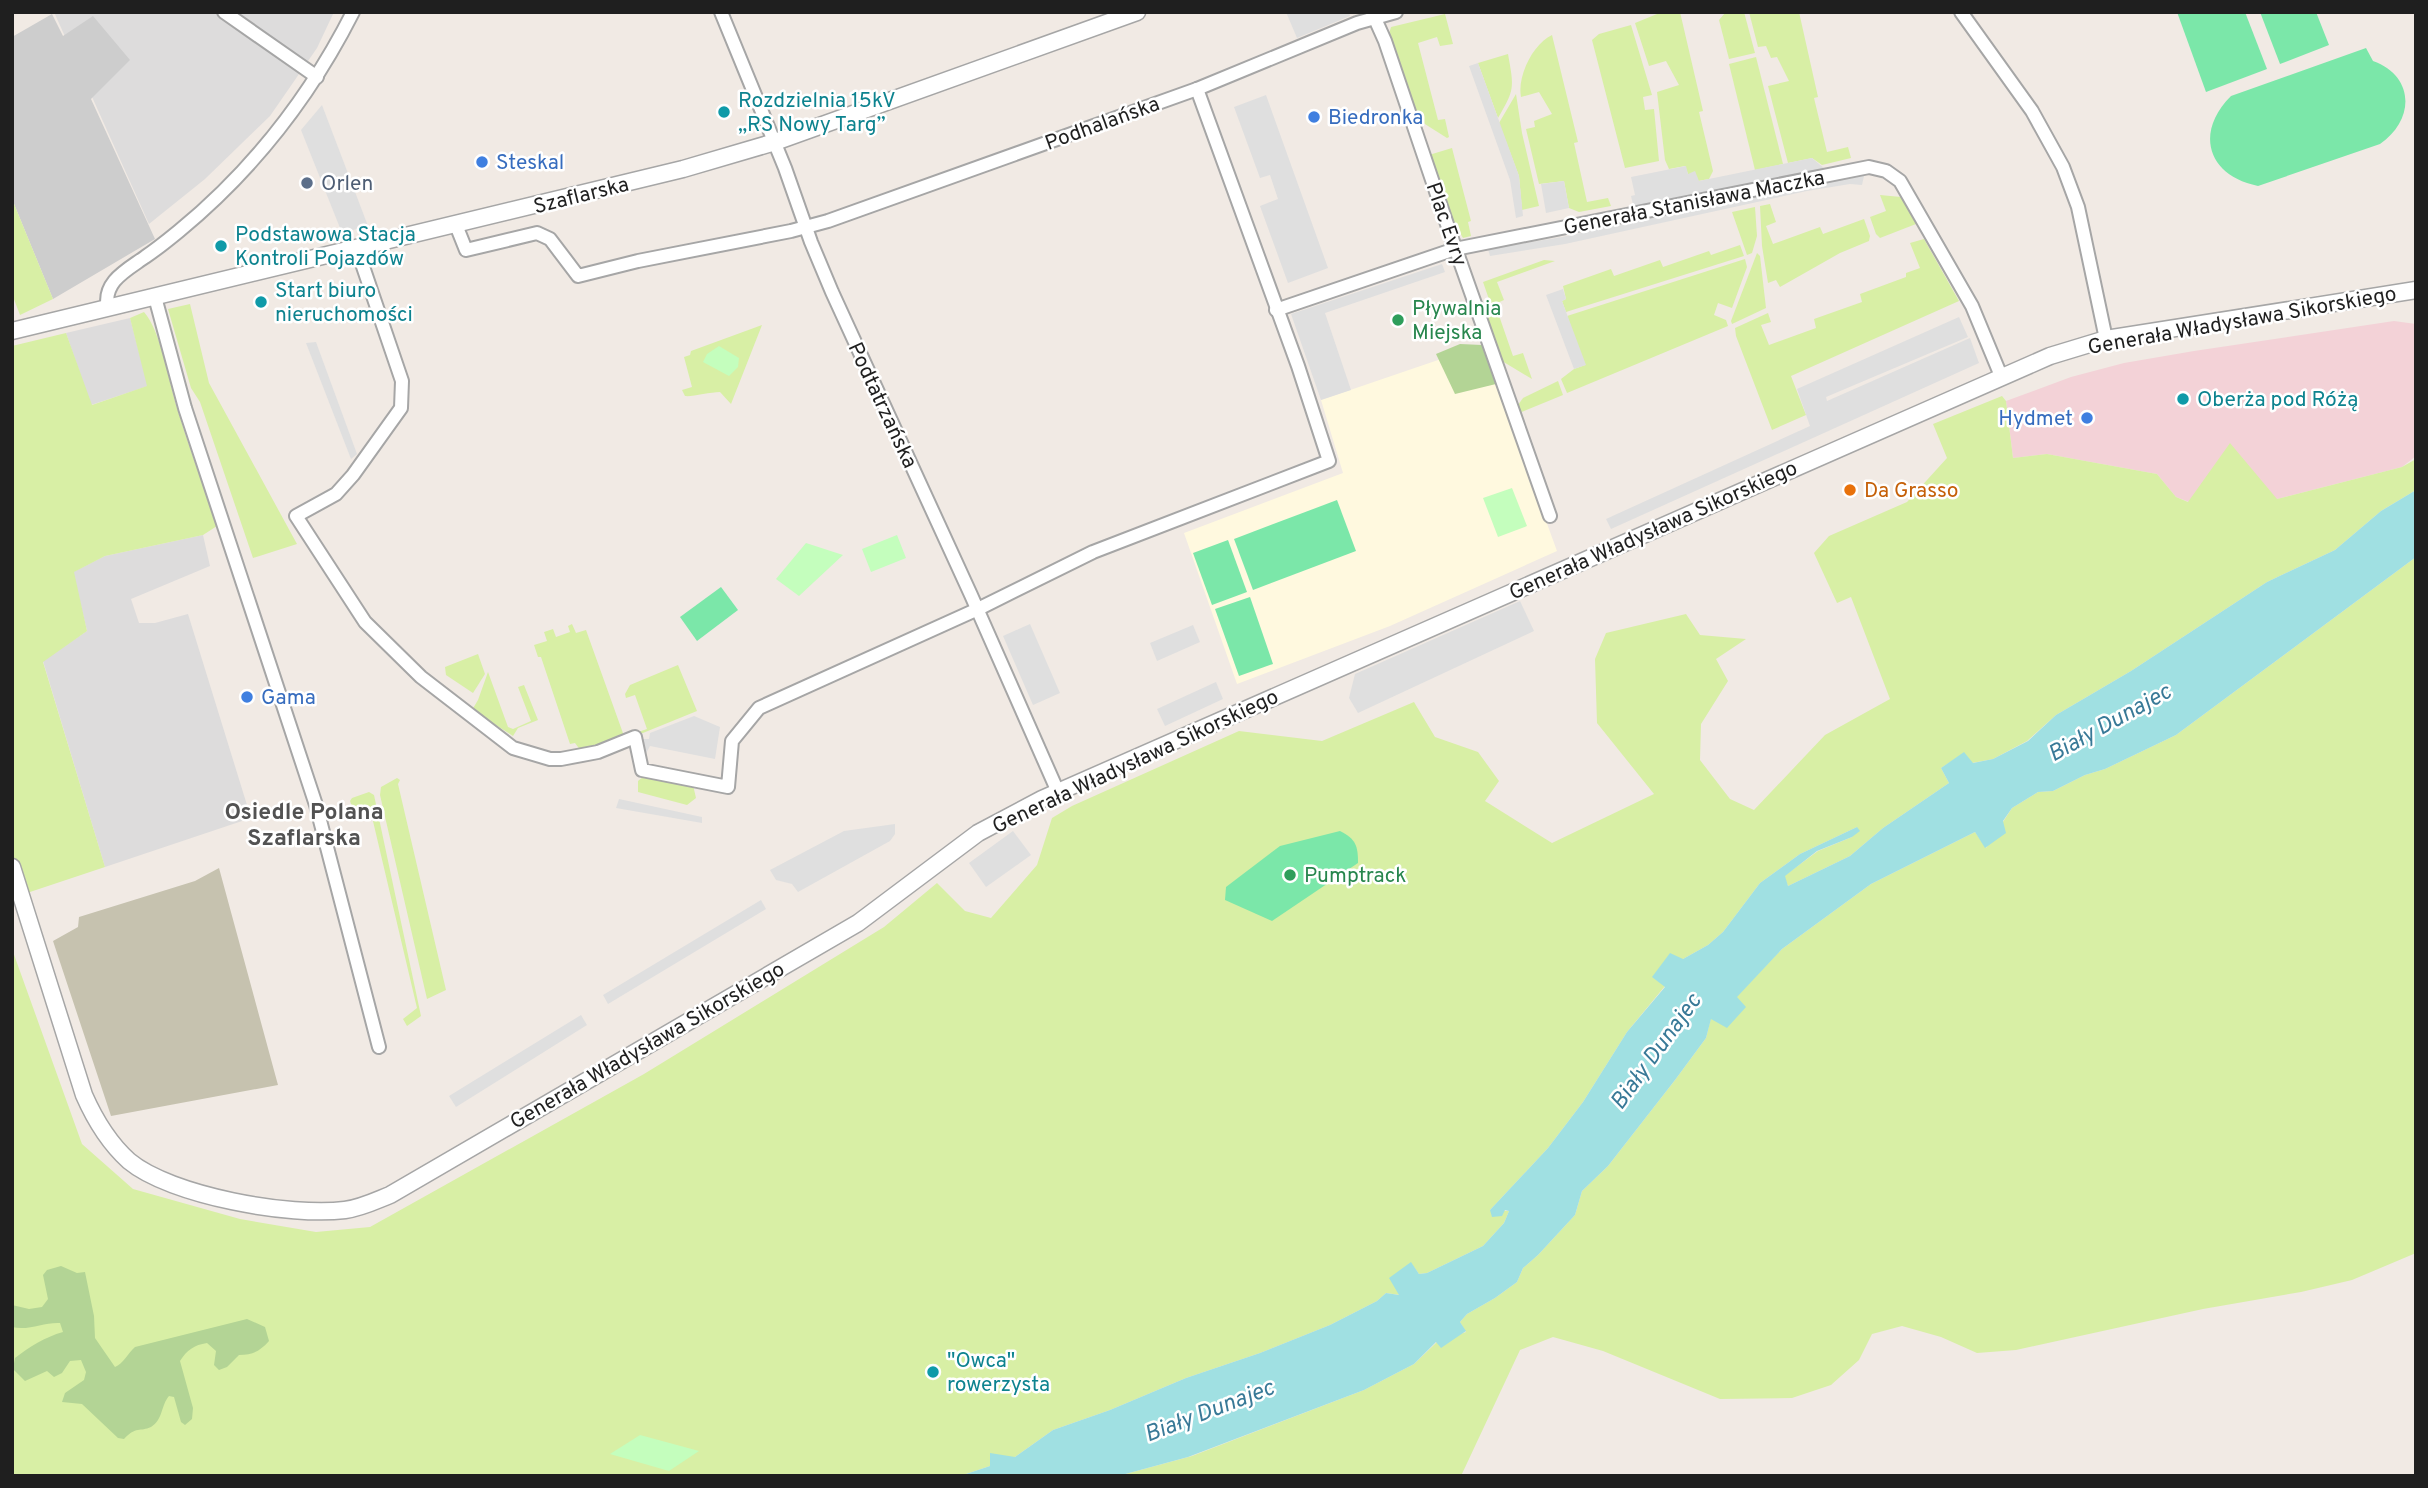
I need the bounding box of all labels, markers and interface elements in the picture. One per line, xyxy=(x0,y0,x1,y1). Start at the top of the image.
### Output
place label: Rozdzielnia 15kV „RS Nowy Targ” xyxy=(738,88,896,139)
street label: Podhalańska xyxy=(1041,91,1164,158)
marker: Rozdzielnia 15kV „RS Nowy Targ” xyxy=(716,104,732,120)
place label: Biedronka xyxy=(1328,105,1423,132)
marker: Biedronka xyxy=(1306,109,1322,125)
place label: Steskal xyxy=(496,150,564,177)
marker: Steskal xyxy=(474,154,490,170)
street label: Generała Stanisława Maczka xyxy=(1561,165,1827,242)
place label: Orlen xyxy=(321,171,373,198)
street label: Szaflarska xyxy=(531,172,632,221)
marker: Orlen xyxy=(299,175,315,191)
street label: Plac Evry xyxy=(1419,179,1473,270)
place label: Podstawowa Stacja Kontroli Pojazdów xyxy=(235,222,416,273)
marker: Podstawowa Stacja Kontroli Pojazdów xyxy=(213,238,229,254)
place label: Start biuro nieruchomości xyxy=(275,278,413,329)
street label: Generała Władysława Sikorskiego xyxy=(2086,281,2399,362)
marker: Start biuro nieruchomości xyxy=(253,294,269,310)
place label: Pływalnia Miejska xyxy=(1412,296,1501,347)
marker: Pływalnia Miejska xyxy=(1390,312,1406,328)
street label: Podtatrzańska xyxy=(841,338,923,473)
place label: Oberża pod Różą xyxy=(2197,387,2358,414)
marker: Oberża pod Różą xyxy=(2175,391,2191,407)
place label: Hydmet xyxy=(1998,406,2073,433)
marker: Hydmet xyxy=(2079,410,2095,426)
street label: Generała Władysława Sikorskiego xyxy=(1505,455,1802,607)
place label: Da Grasso xyxy=(1864,478,1958,505)
marker: Da Grasso xyxy=(1842,482,1858,498)
water label: Biały Dunajec xyxy=(2043,678,2178,770)
street label: Generała Władysława Sikorskiego xyxy=(988,684,1283,841)
place label: Gama xyxy=(261,685,316,712)
marker: Gama xyxy=(239,689,255,705)
district label: Osiedle Polana Szaflarska xyxy=(224,799,384,854)
place label: Pumptrack xyxy=(1304,863,1406,890)
marker: Pumptrack xyxy=(1282,867,1298,883)
street label: Generała Władysława Sikorskiego xyxy=(505,956,790,1136)
water label: Biały Dunajec xyxy=(1605,988,1709,1116)
place label: "Owca" rowerzysta xyxy=(947,1348,1050,1399)
marker: "Owca" rowerzysta xyxy=(925,1364,941,1380)
water label: Biały Dunajec xyxy=(1141,1374,1280,1450)

